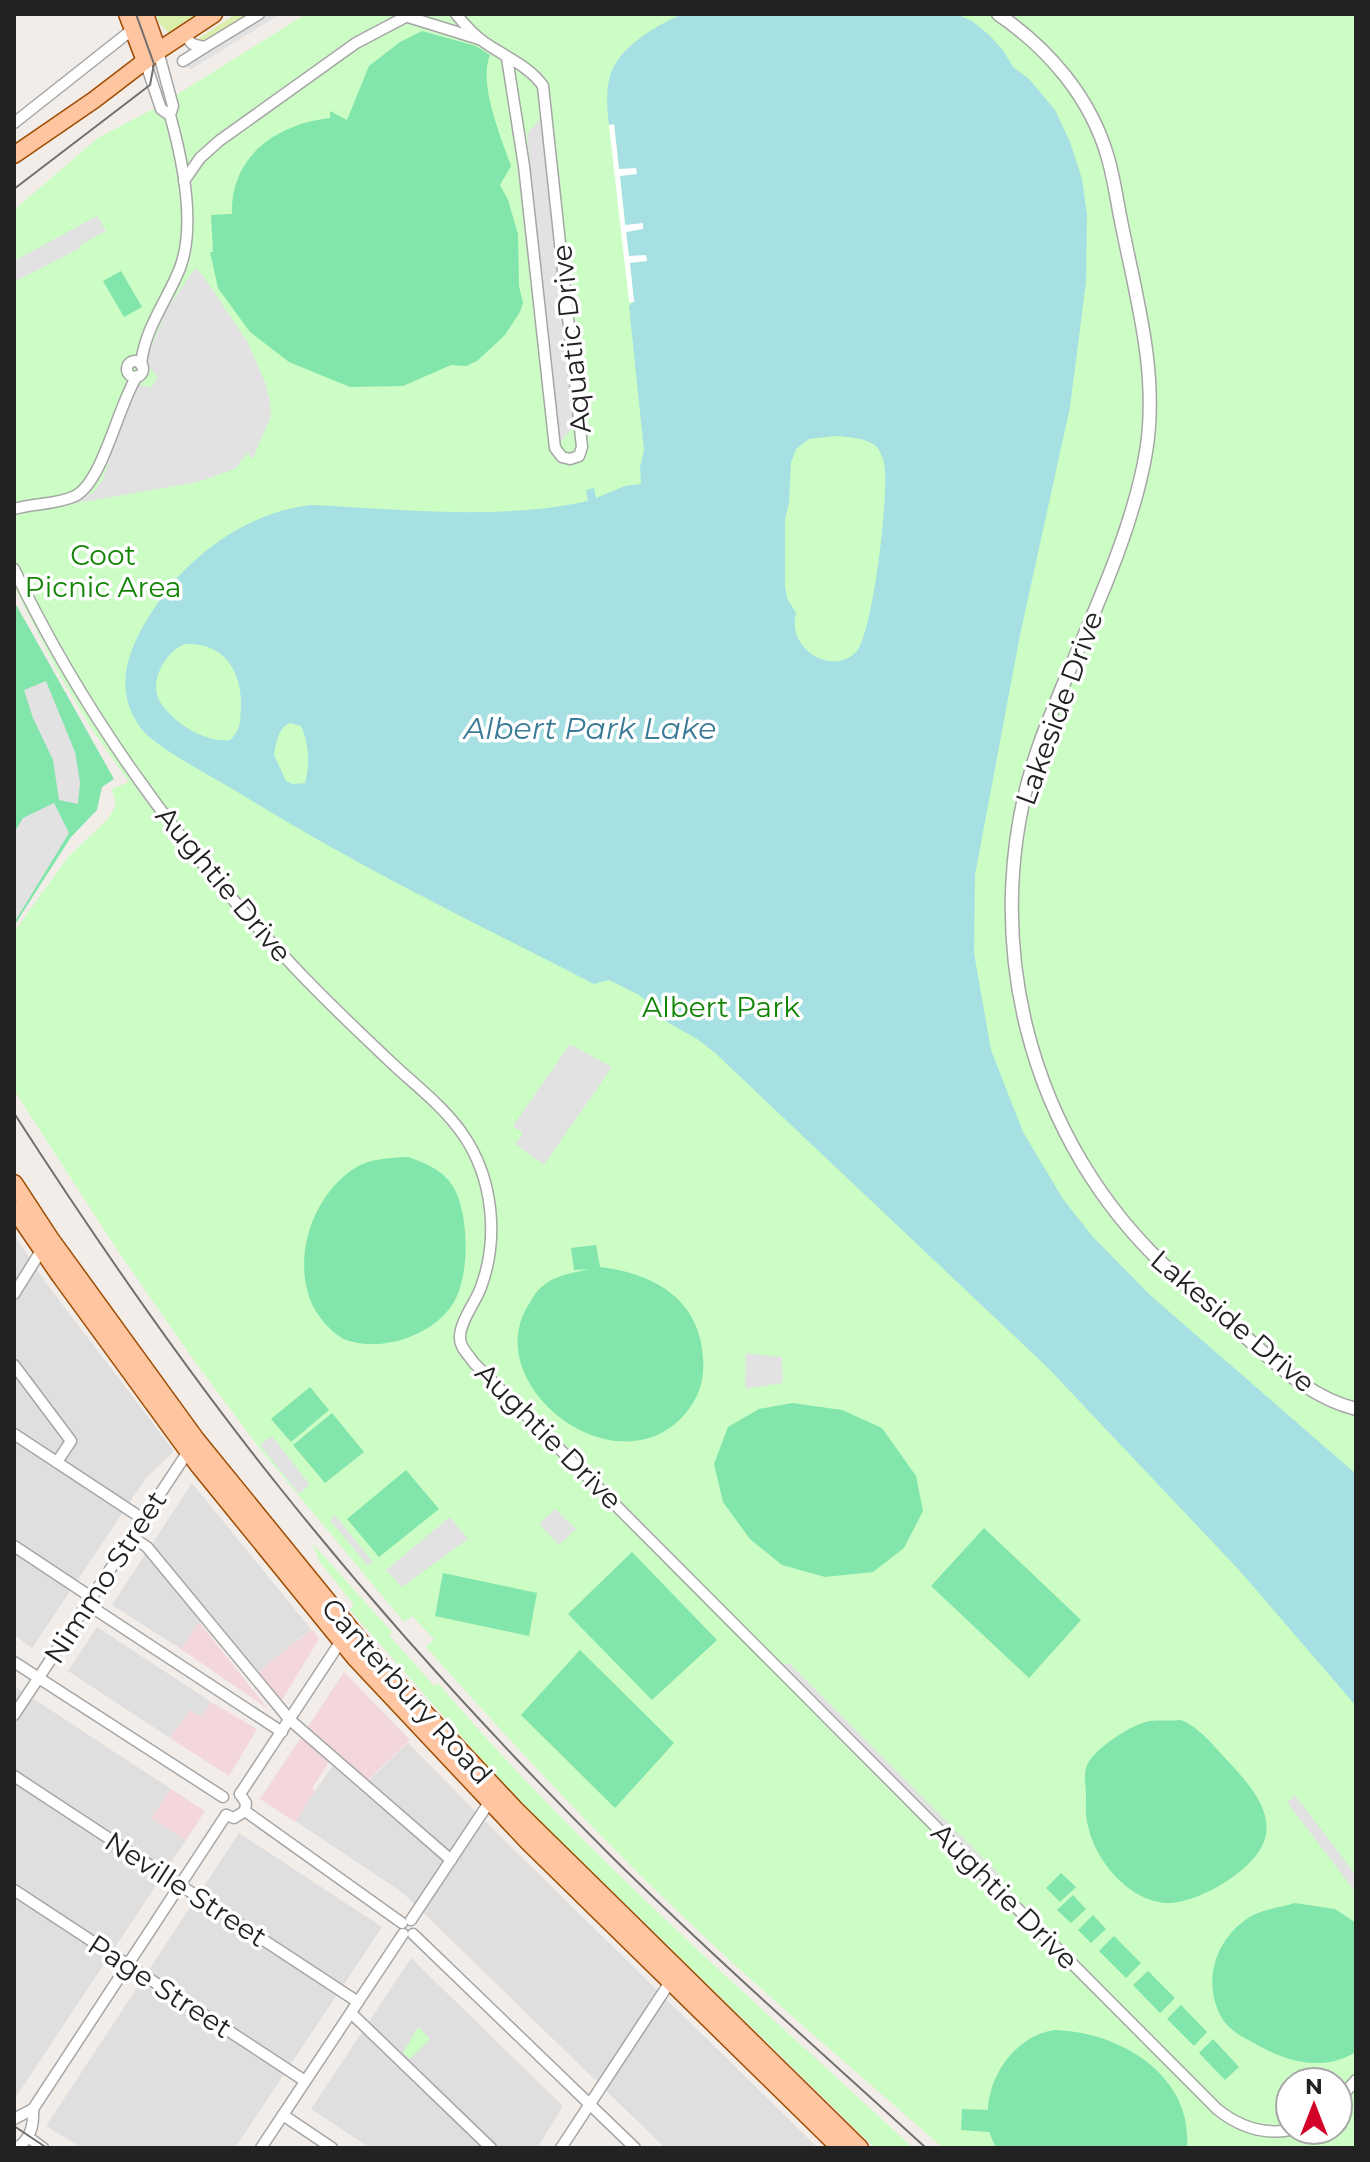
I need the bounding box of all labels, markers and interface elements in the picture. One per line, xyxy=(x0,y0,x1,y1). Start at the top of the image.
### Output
street label: Aquatic Drive xyxy=(544,243,598,435)
park label: Coot Picnic Area xyxy=(25,538,181,604)
street label: Lakeside Drive xyxy=(1008,606,1110,810)
water label: Albert Park Lake xyxy=(462,710,716,747)
street label: Aughtie Drive xyxy=(149,799,299,969)
park label: Albert Park xyxy=(642,990,800,1024)
street label: Lakeside Drive xyxy=(1144,1242,1322,1400)
street label: Aughtie Drive xyxy=(469,1356,629,1516)
street label: Nimmo Street xyxy=(36,1484,174,1670)
street label: Canterbury Road xyxy=(315,1591,499,1791)
street label: Aughtie Drive xyxy=(925,1816,1085,1976)
street label: Neville Street xyxy=(99,1824,273,1954)
street label: Page Street xyxy=(82,1927,238,2045)
north arrow xyxy=(1274,2066,1354,2146)
text: N xyxy=(1305,2073,1323,2100)

